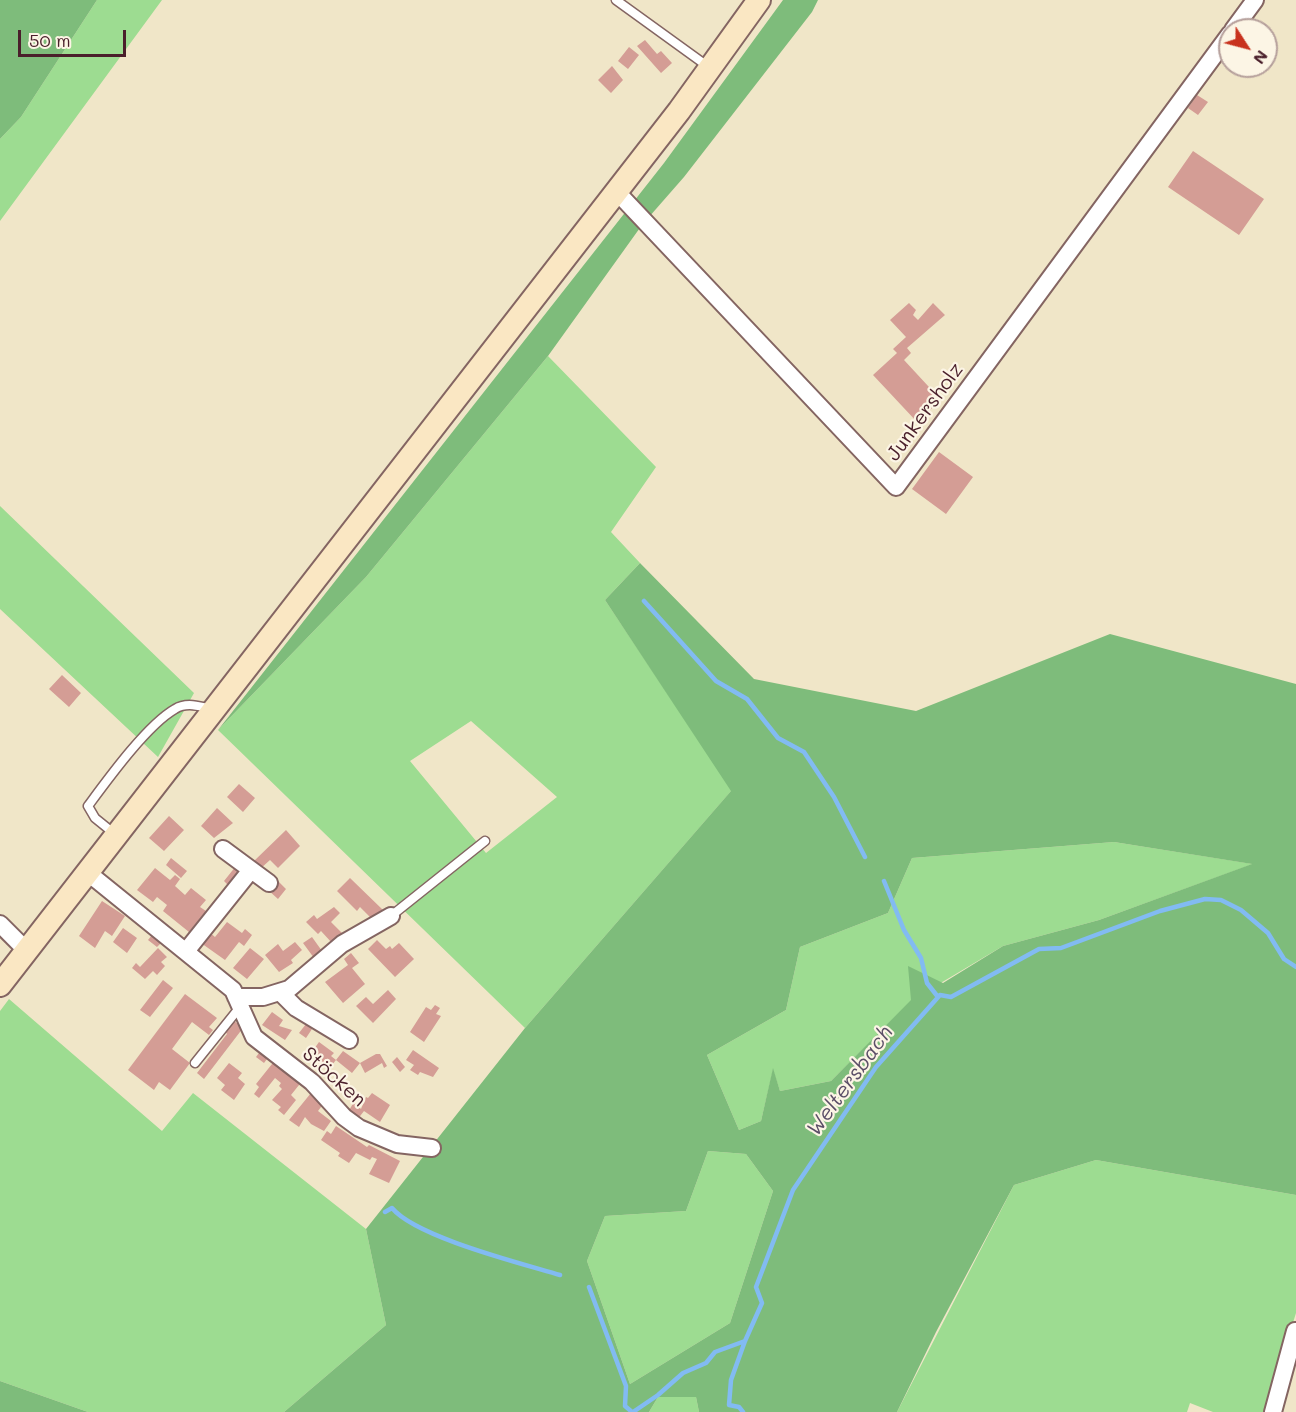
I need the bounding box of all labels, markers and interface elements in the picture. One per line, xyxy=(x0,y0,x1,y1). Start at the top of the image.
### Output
scale bar xyxy=(21,18,129,56)
north arrow xyxy=(1218,18,1278,78)
text: 50 m xyxy=(29,28,71,52)
text: N xyxy=(1249,47,1273,69)
street label: Junkersholz xyxy=(881,358,969,466)
water label: Weltersbach xyxy=(801,1021,899,1141)
street label: Stöcken xyxy=(297,1042,371,1112)

